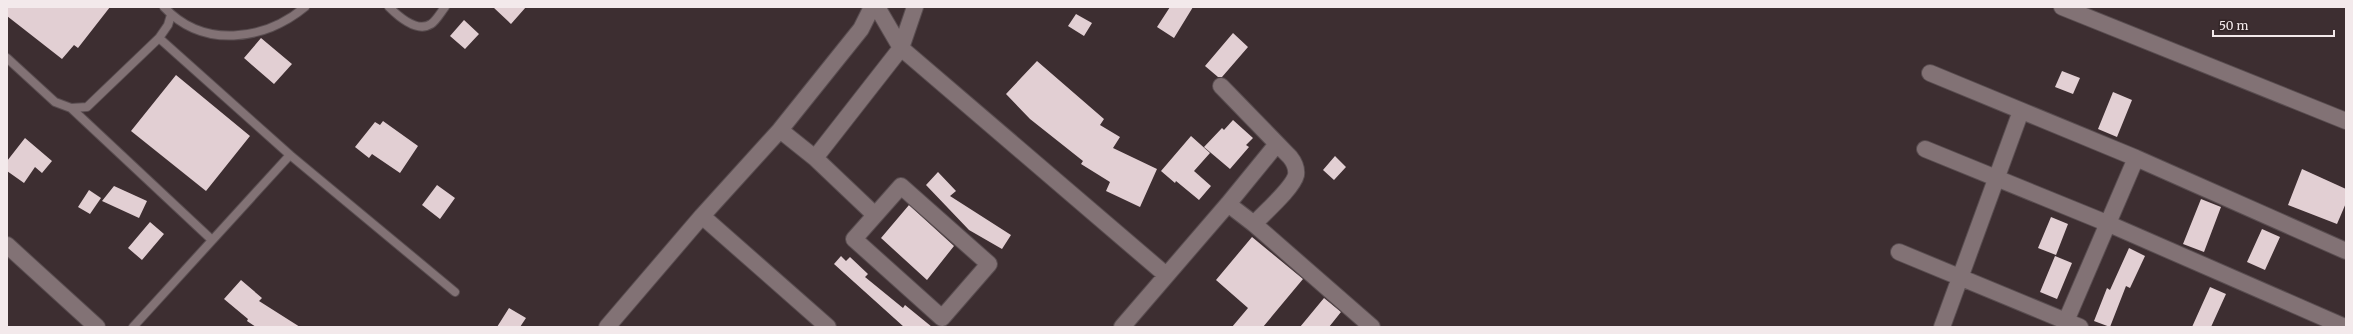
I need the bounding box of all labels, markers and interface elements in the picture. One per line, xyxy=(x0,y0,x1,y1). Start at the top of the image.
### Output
scale bar xyxy=(2213,12,2334,38)
text: 50 m xyxy=(2219,18,2248,33)

